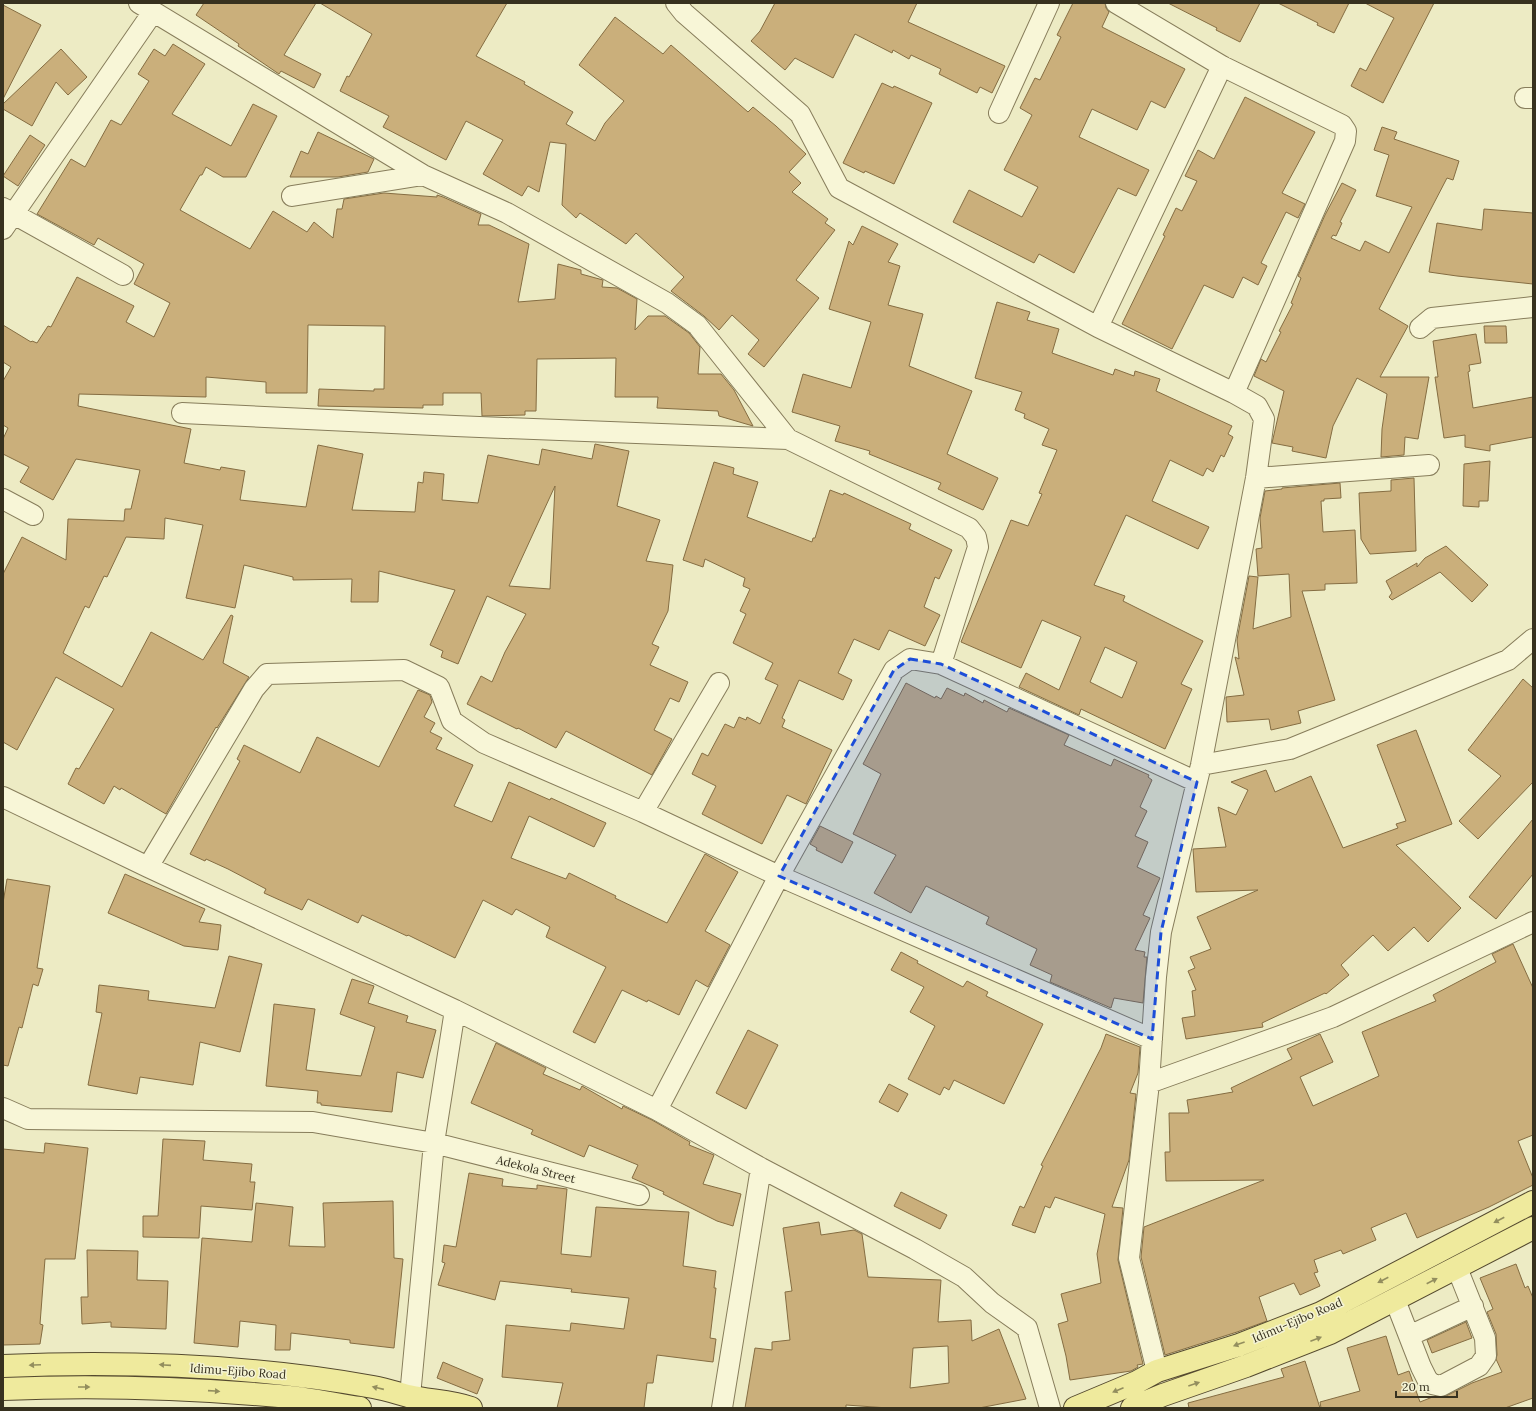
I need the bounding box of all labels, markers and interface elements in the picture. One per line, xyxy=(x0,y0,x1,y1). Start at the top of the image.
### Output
street label: Adekola Street xyxy=(494,1152,578,1186)
one-way arrow xyxy=(1493,1217,1504,1223)
one-way arrow xyxy=(1378,1277,1389,1284)
one-way arrow xyxy=(1427,1278,1438,1284)
street label: Idimu-Ejibo Road xyxy=(1250,1294,1344,1346)
one-way arrow xyxy=(1311,1335,1323,1341)
one-way arrow xyxy=(1233,1342,1245,1348)
street label: Idimu-Ejibo Road xyxy=(189,1360,287,1382)
one-way arrow xyxy=(28,1362,41,1368)
one-way arrow xyxy=(159,1362,171,1369)
scale bar xyxy=(1396,1373,1457,1399)
text: 20 m xyxy=(1402,1379,1430,1394)
one-way arrow xyxy=(1189,1381,1201,1387)
one-way arrow xyxy=(78,1384,91,1390)
one-way arrow xyxy=(372,1385,384,1391)
one-way arrow xyxy=(1112,1387,1123,1393)
one-way arrow xyxy=(208,1388,220,1395)

